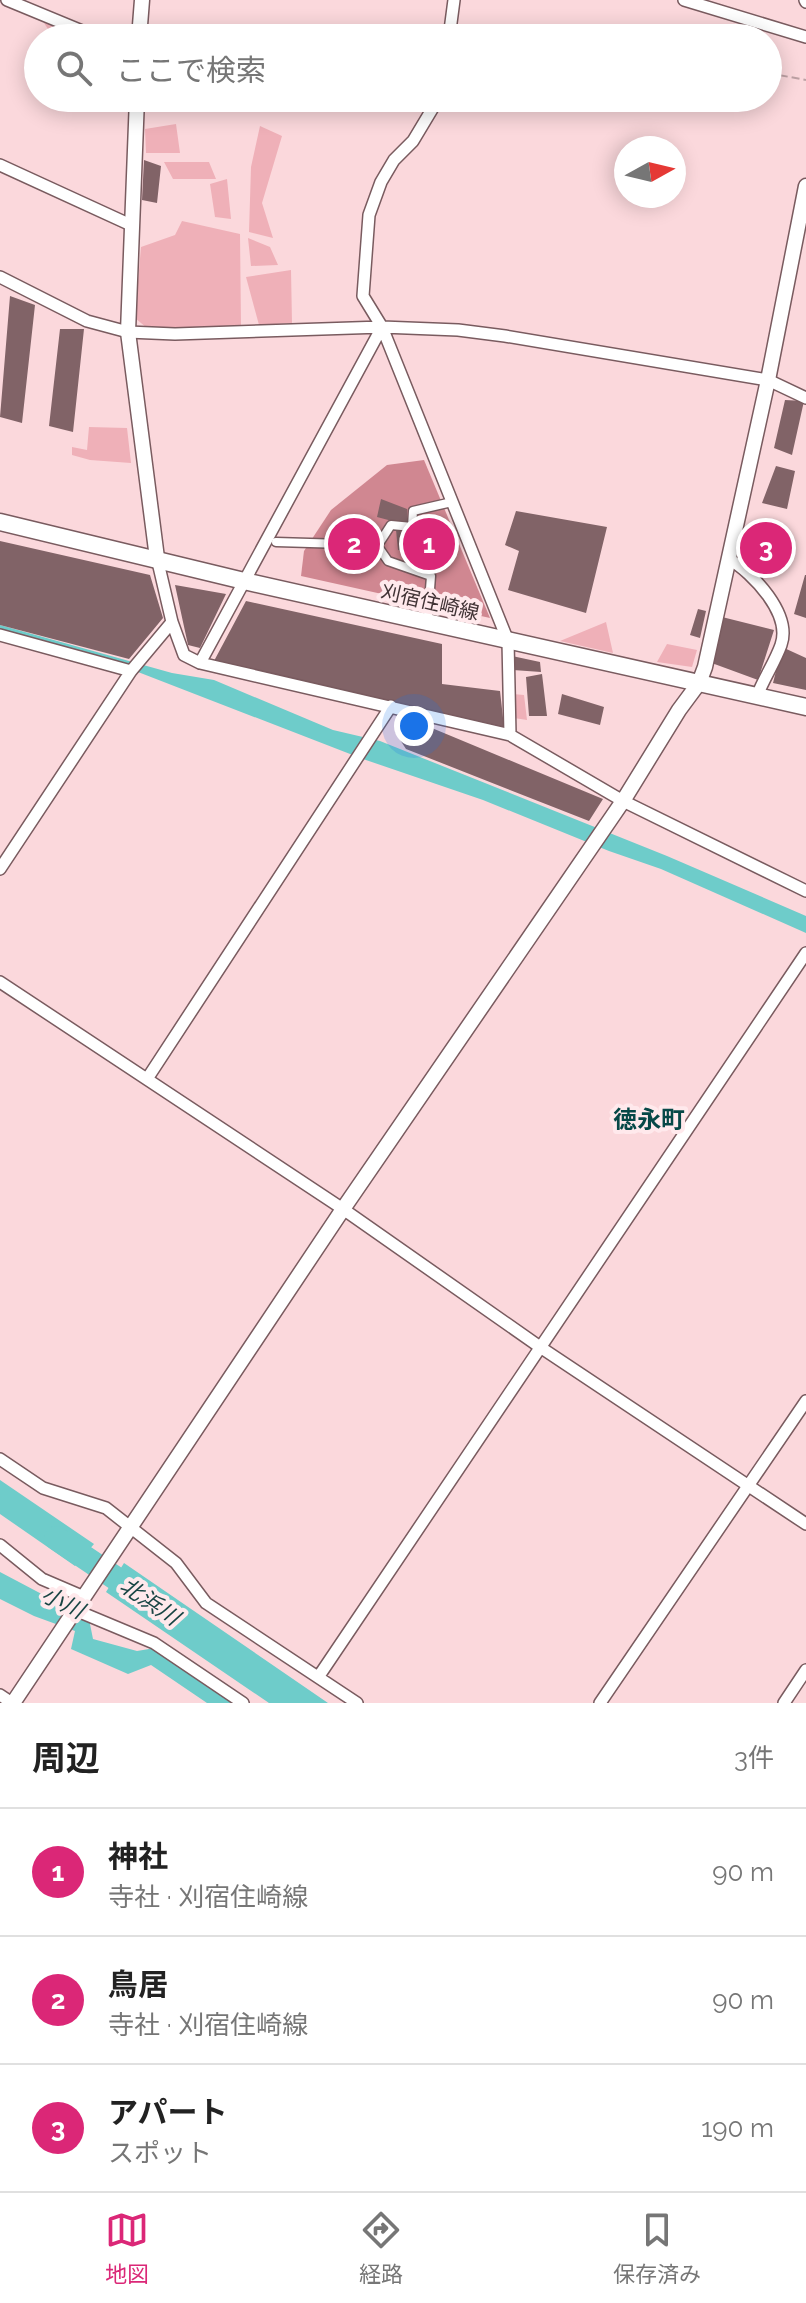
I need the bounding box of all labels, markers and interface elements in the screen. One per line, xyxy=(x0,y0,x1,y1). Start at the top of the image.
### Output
search box xyxy=(24,24,782,112)
icon: search xyxy=(52,46,96,90)
text: ここで検索 xyxy=(116,53,266,88)
north arrow xyxy=(614,136,686,208)
pin: 2 xyxy=(328,514,380,574)
pin: 1 xyxy=(403,514,455,574)
pin: 3 xyxy=(740,518,792,578)
street label: 刈宿住崎線 xyxy=(379,579,481,625)
your location xyxy=(394,706,434,746)
district label: 徳永町 xyxy=(613,1105,685,1134)
water label: 北浜川 xyxy=(115,1572,186,1631)
water label: 小川 xyxy=(38,1581,90,1624)
text: 周辺 xyxy=(32,1738,100,1778)
text: 3件 xyxy=(734,1743,774,1773)
text: 神社 xyxy=(108,1839,168,1874)
text: 1 xyxy=(52,1857,64,1887)
text: 90 m xyxy=(712,1857,774,1887)
text: 寺社 · 刈宿住崎線 xyxy=(108,1882,308,1912)
text: 鳥居 xyxy=(108,1967,168,2002)
text: 2 xyxy=(51,1985,65,2015)
text: 90 m xyxy=(712,1985,774,2015)
text: 寺社 · 刈宿住崎線 xyxy=(108,2010,308,2040)
text: アパート xyxy=(108,2095,227,2130)
text: 3 xyxy=(51,2113,65,2143)
text: 190 m xyxy=(701,2113,774,2143)
text: スポット xyxy=(108,2138,212,2168)
tab: 地図 xyxy=(105,2208,149,2288)
tab: 経路 xyxy=(359,2208,403,2288)
tab: 保存済み xyxy=(613,2208,701,2288)

